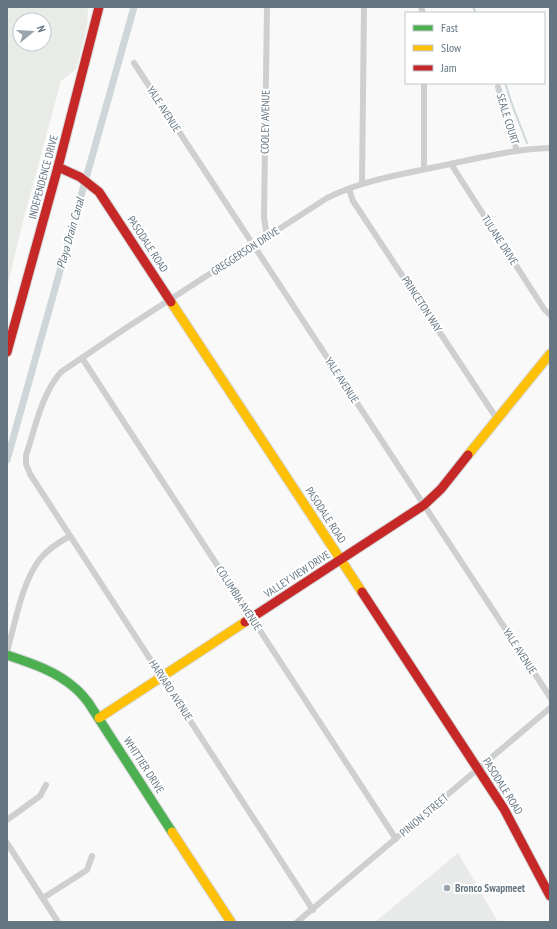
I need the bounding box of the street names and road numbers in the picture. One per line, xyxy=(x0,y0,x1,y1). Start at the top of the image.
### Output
street label: YALE AVENUE xyxy=(144,83,184,135)
street label: COOLEY AVENUE xyxy=(257,90,273,154)
street label: SEALE COURT xyxy=(494,92,522,146)
street label: INDEPENDENCE DRIVE xyxy=(25,133,61,221)
street label: TULANE DRIVE xyxy=(479,212,522,268)
street label: PASODALE ROAD xyxy=(125,213,172,275)
street label: GREGGERSON DRIVE xyxy=(208,224,282,278)
street label: PRINCETON WAY xyxy=(399,273,445,335)
street label: YALE AVENUE xyxy=(322,354,362,406)
street label: PASODALE ROAD xyxy=(303,484,350,546)
street label: VALLEY VIEW DRIVE xyxy=(261,547,333,601)
street label: COLUMBIA AVENUE xyxy=(213,563,265,633)
street label: YALE AVENUE xyxy=(500,625,540,677)
street label: HARVARD AVENUE xyxy=(146,657,196,723)
street label: WHITTIER DRIVE xyxy=(121,734,168,796)
street label: PASODALE ROAD xyxy=(480,755,526,817)
street label: PINION STREET xyxy=(397,790,451,840)

